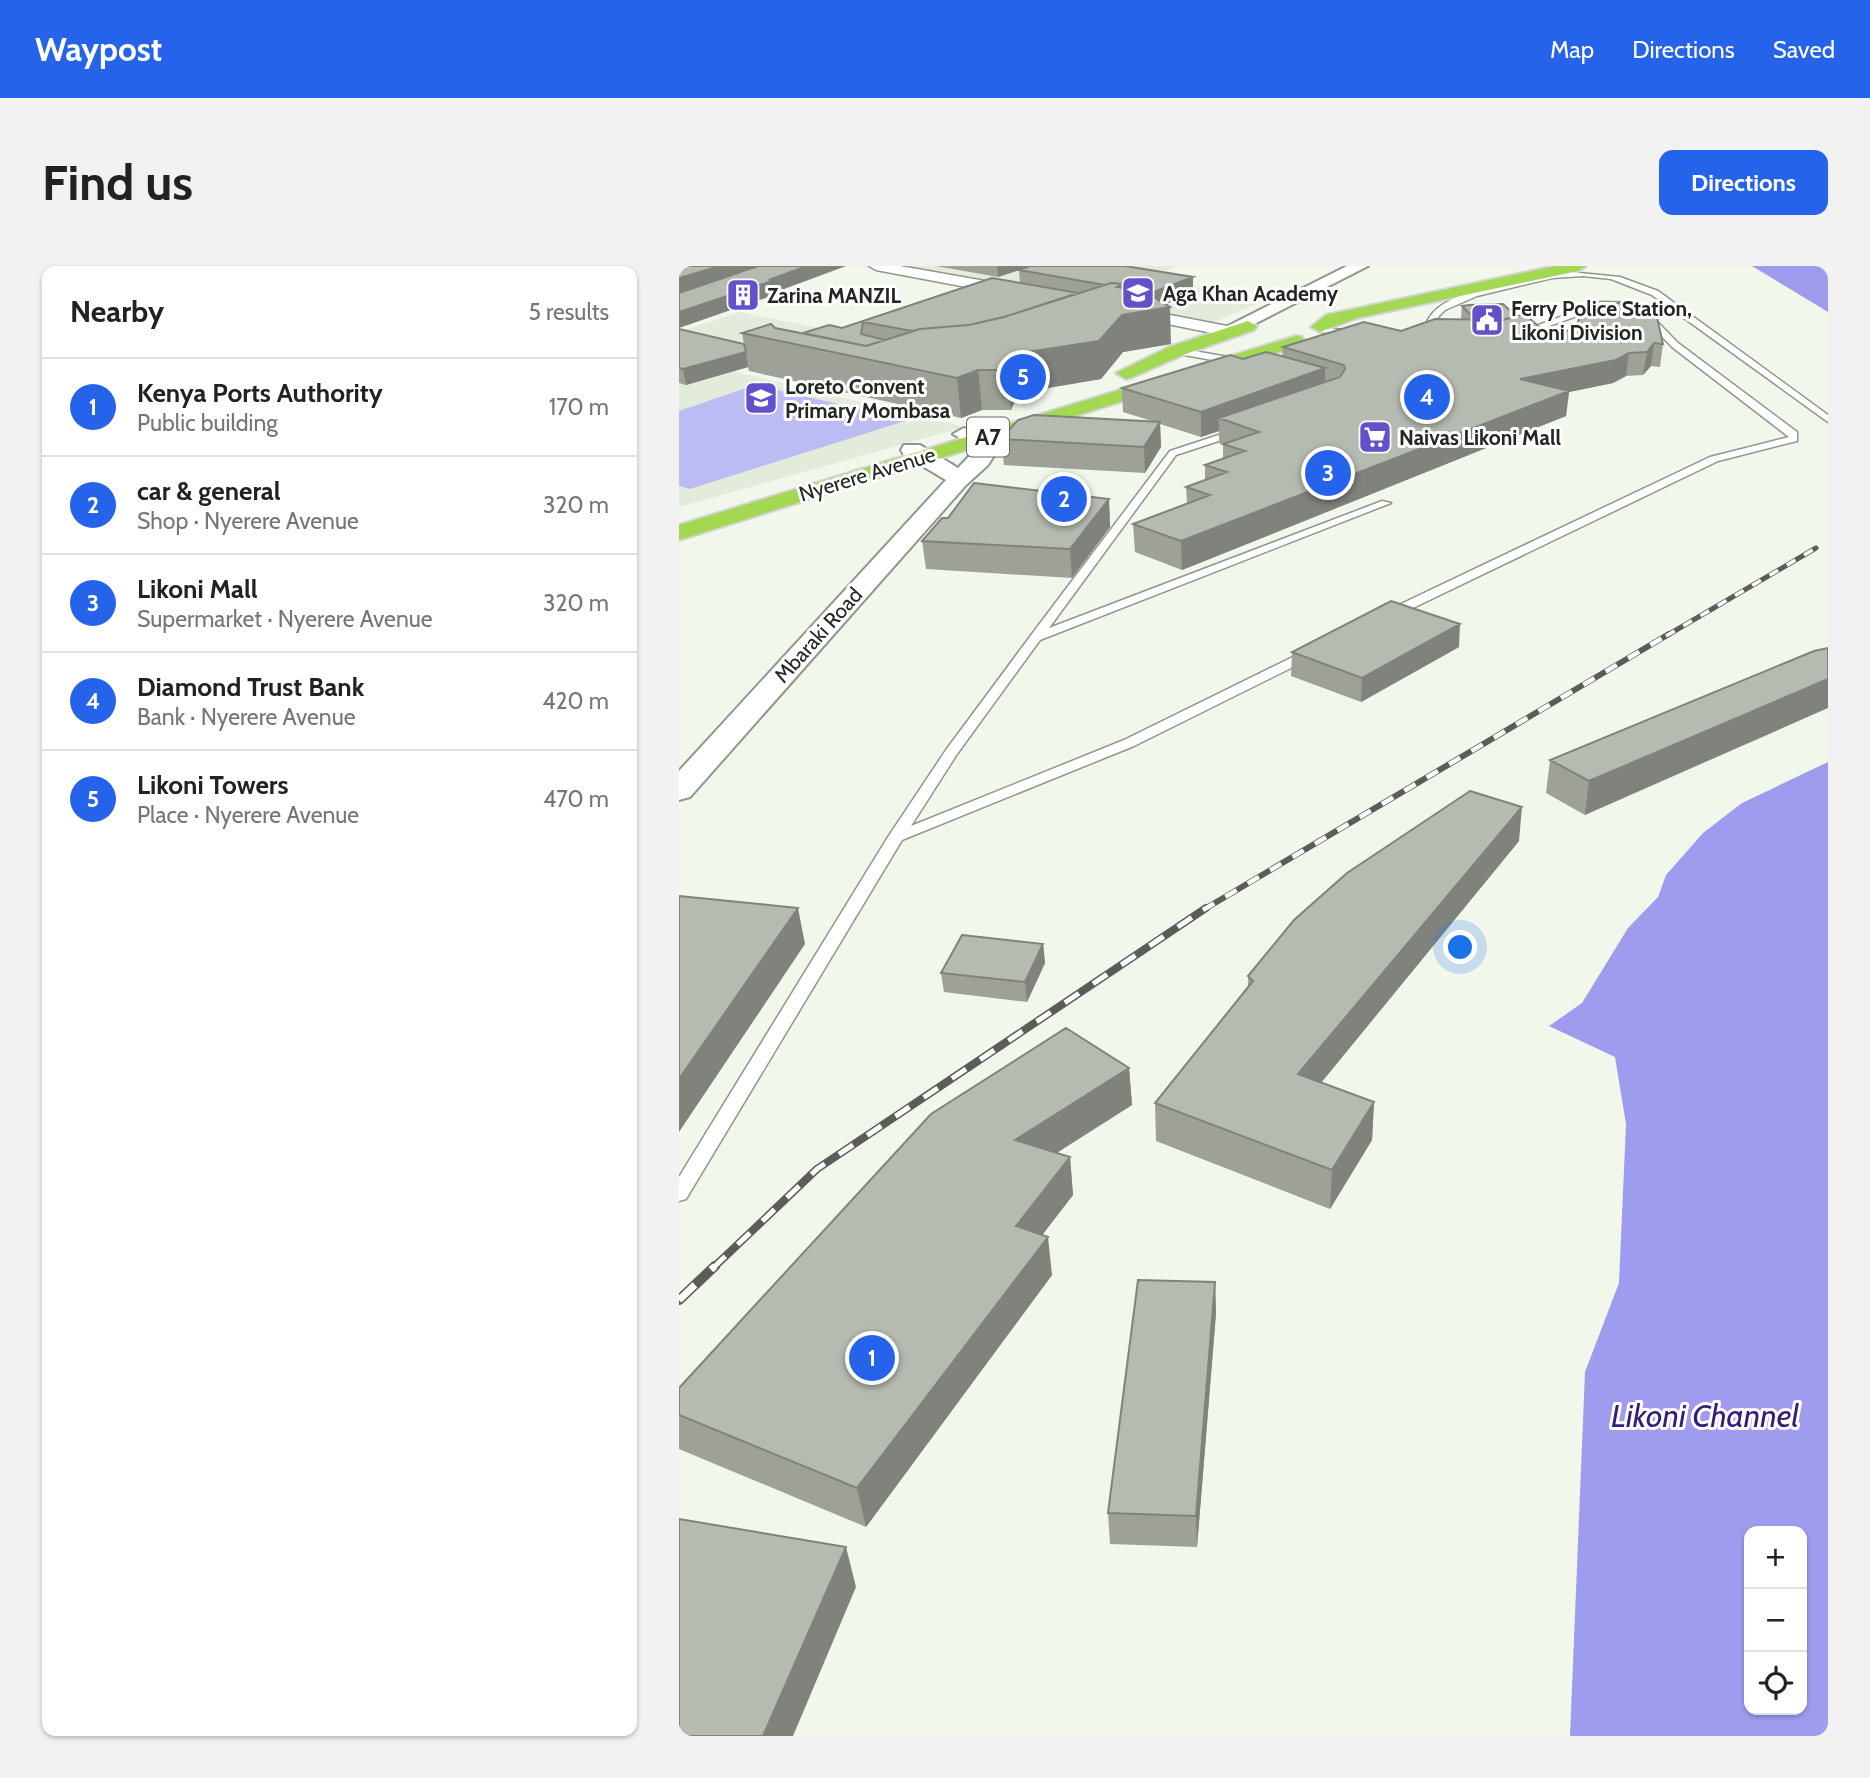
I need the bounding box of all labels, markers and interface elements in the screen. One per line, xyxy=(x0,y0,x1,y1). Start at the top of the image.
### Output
text: Waypost xyxy=(35,29,162,69)
text: Map xyxy=(1550,35,1594,64)
text: Directions xyxy=(1632,35,1735,64)
text: Saved xyxy=(1773,35,1835,64)
button: Directions xyxy=(1659,150,1828,215)
text: Find us xyxy=(42,153,193,212)
school or university icon: Aga Khan Academy xyxy=(1119,274,1157,312)
building icon: Zarina MANZIL xyxy=(724,276,762,314)
place label: Aga Khan Academy xyxy=(1163,281,1339,306)
place label: Zarina MANZIL xyxy=(767,283,901,308)
text: Nearby xyxy=(70,293,164,330)
place label: Ferry Police Station, Likoni Division xyxy=(1511,296,1692,345)
text: 5 results xyxy=(528,298,609,326)
public building icon: Ferry Police Station, Likoni Division xyxy=(1468,301,1506,339)
pin: 5 xyxy=(1000,351,1046,403)
pin: 4 xyxy=(1404,371,1450,423)
place label: Loreto Convent Primary Mombasa xyxy=(785,374,951,423)
text: Kenya Ports Authority xyxy=(137,377,383,409)
school or university icon: Loreto Convent Primary Mombasa xyxy=(742,379,780,417)
text: 1 xyxy=(89,393,97,421)
text: 170 m xyxy=(549,393,609,421)
text: Public building xyxy=(137,409,278,437)
road number: A7 xyxy=(967,418,1009,456)
supermarket icon: Naivas Likoni Mall xyxy=(1356,418,1394,456)
place label: Naivas Likoni Mall xyxy=(1399,425,1561,450)
street label: Nyerere Avenue xyxy=(796,441,938,507)
pin: 3 xyxy=(1305,447,1351,499)
pin: 2 xyxy=(1041,473,1087,525)
text: car & general xyxy=(137,475,281,507)
text: 2 xyxy=(87,491,99,519)
text: 320 m xyxy=(543,491,609,519)
text: Shop · Nyerere Avenue xyxy=(137,507,359,535)
text: Likoni Mall xyxy=(137,573,258,605)
street label: Mbaraki Road xyxy=(769,582,867,688)
text: 3 xyxy=(87,589,99,617)
text: 320 m xyxy=(543,589,609,617)
text: Supermarket · Nyerere Avenue xyxy=(137,605,433,633)
text: Diamond Trust Bank xyxy=(137,671,364,703)
text: 4 xyxy=(86,687,100,715)
text: 420 m xyxy=(542,687,609,715)
text: Bank · Nyerere Avenue xyxy=(137,703,356,731)
text: Likoni Towers xyxy=(137,769,288,801)
text: 5 xyxy=(87,785,99,813)
text: 470 m xyxy=(543,785,609,813)
text: Place · Nyerere Avenue xyxy=(137,801,359,829)
your location xyxy=(1443,930,1477,964)
pin: 1 xyxy=(849,1332,895,1384)
water label: Likoni Channel xyxy=(1611,1396,1799,1435)
map controls xyxy=(1744,1526,1807,1715)
button: + xyxy=(1744,1526,1807,1589)
button: − xyxy=(1744,1589,1807,1652)
button: locate xyxy=(1744,1652,1807,1715)

